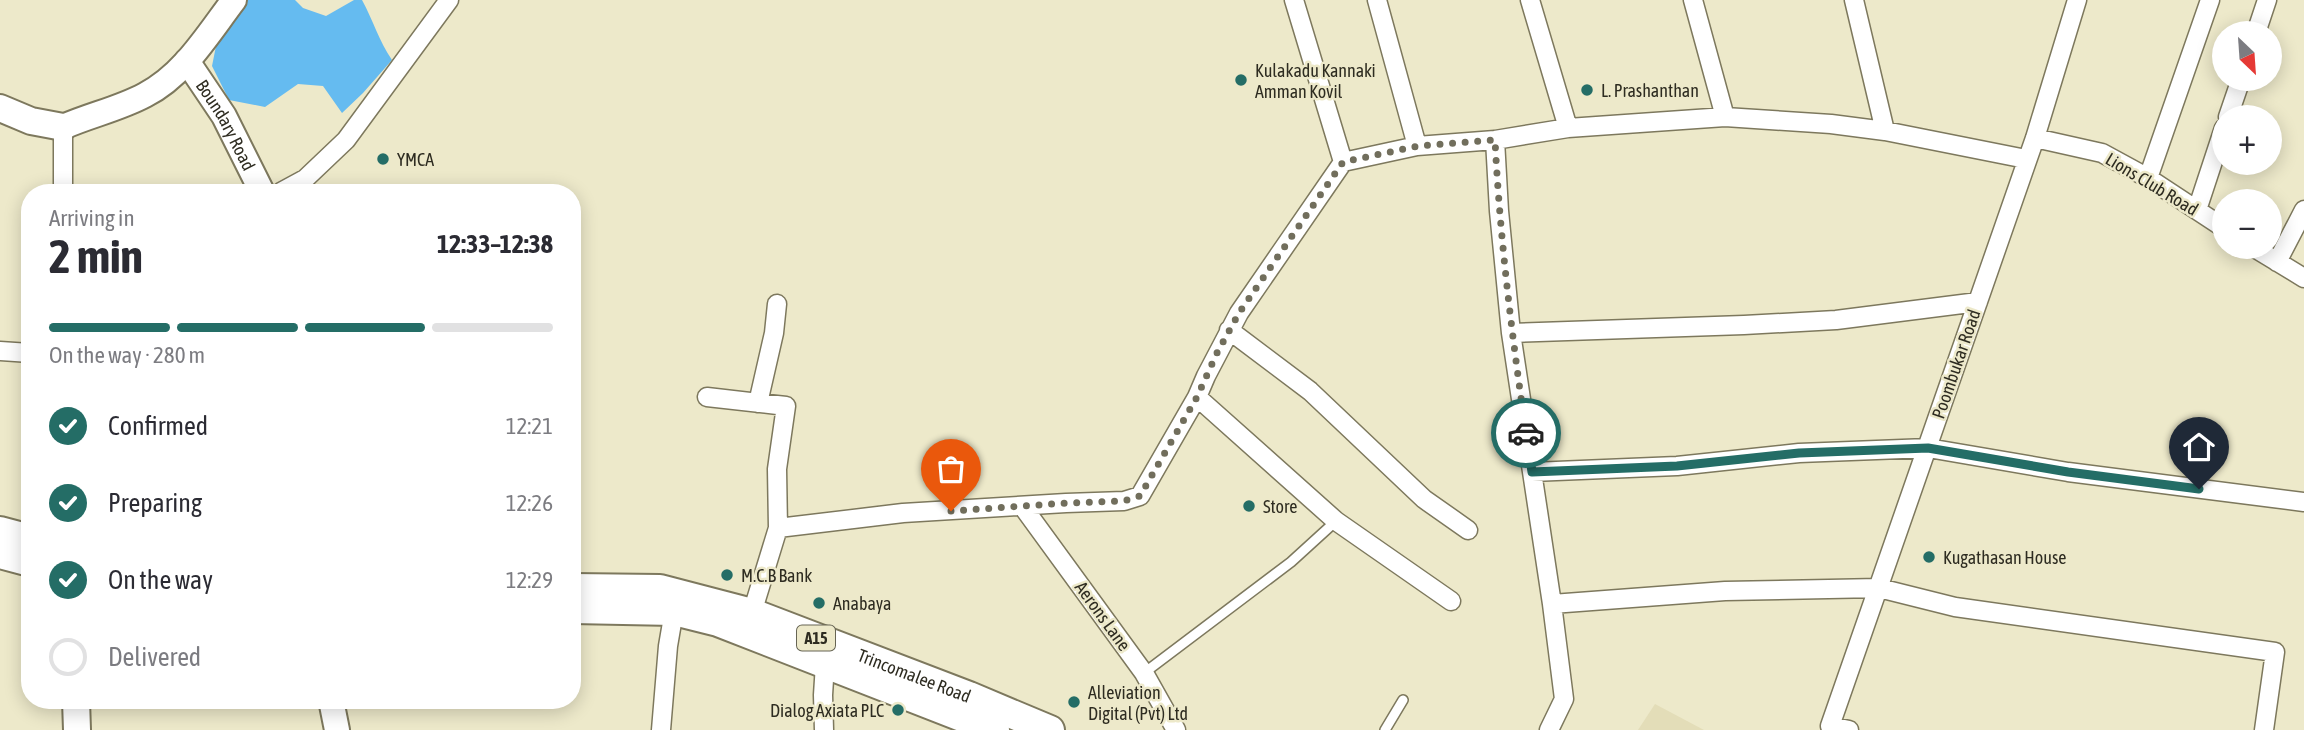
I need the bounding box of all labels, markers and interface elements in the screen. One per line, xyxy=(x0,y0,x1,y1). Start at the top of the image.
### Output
north arrow xyxy=(2212,21,2282,91)
map controls xyxy=(2212,21,2282,259)
place label: Kulakadu Kannaki Amman Kovil xyxy=(1255,60,1376,102)
marker: Kulakadu Kannaki Amman Kovil xyxy=(1233,72,1249,88)
street label: Boundary Road xyxy=(192,75,260,174)
place label: L. Prashanthan xyxy=(1601,80,1699,101)
marker: L. Prashanthan xyxy=(1579,82,1595,98)
button: + xyxy=(2212,105,2282,175)
street label: Lions Club Road xyxy=(2102,148,2202,220)
place label: YMCA xyxy=(397,149,434,170)
marker: YMCA xyxy=(375,151,391,167)
button: − xyxy=(2212,189,2282,259)
text: Arriving in xyxy=(49,205,135,231)
text: 12:33–12:38 xyxy=(437,229,553,259)
text: 2 min xyxy=(49,230,143,283)
street label: Poombukar Road xyxy=(1927,307,1985,421)
text: On the way · 280 m xyxy=(49,342,205,368)
courier xyxy=(1491,398,1561,468)
icon: check xyxy=(49,407,87,445)
text: Confirmed xyxy=(108,411,208,441)
text: 12:21 xyxy=(506,413,553,439)
icon: car xyxy=(1507,414,1545,452)
pin xyxy=(2169,417,2229,489)
icon: home xyxy=(2180,428,2218,466)
pin xyxy=(921,439,981,511)
icon: bag xyxy=(932,450,970,488)
icon: check xyxy=(49,484,87,522)
text: Preparing xyxy=(108,488,202,518)
text: 12:26 xyxy=(506,490,553,516)
place label: Store xyxy=(1263,496,1298,517)
marker: Store xyxy=(1241,498,1257,514)
place label: Kugathasan House xyxy=(1943,547,2066,568)
marker: Kugathasan House xyxy=(1921,549,1937,565)
icon: check xyxy=(49,561,87,599)
text: On the way xyxy=(108,565,213,595)
place label: M.C.B Bank xyxy=(741,565,812,586)
text: 12:29 xyxy=(506,567,553,593)
marker: M.C.B Bank xyxy=(719,567,735,583)
street label: Aerons Lane xyxy=(1071,577,1135,655)
place label: Anabaya xyxy=(833,593,891,614)
marker: Anabaya xyxy=(811,595,827,611)
road number: A15 xyxy=(797,625,835,650)
text: Delivered xyxy=(108,642,201,672)
street label: Trincomalee Road xyxy=(855,644,974,706)
place label: Alleviation Digital (Pvt) Ltd xyxy=(1088,682,1188,724)
marker: Alleviation Digital (Pvt) Ltd xyxy=(1066,694,1082,710)
place label: Dialog Axiata PLC xyxy=(770,700,884,721)
marker: Dialog Axiata PLC xyxy=(890,702,906,718)

